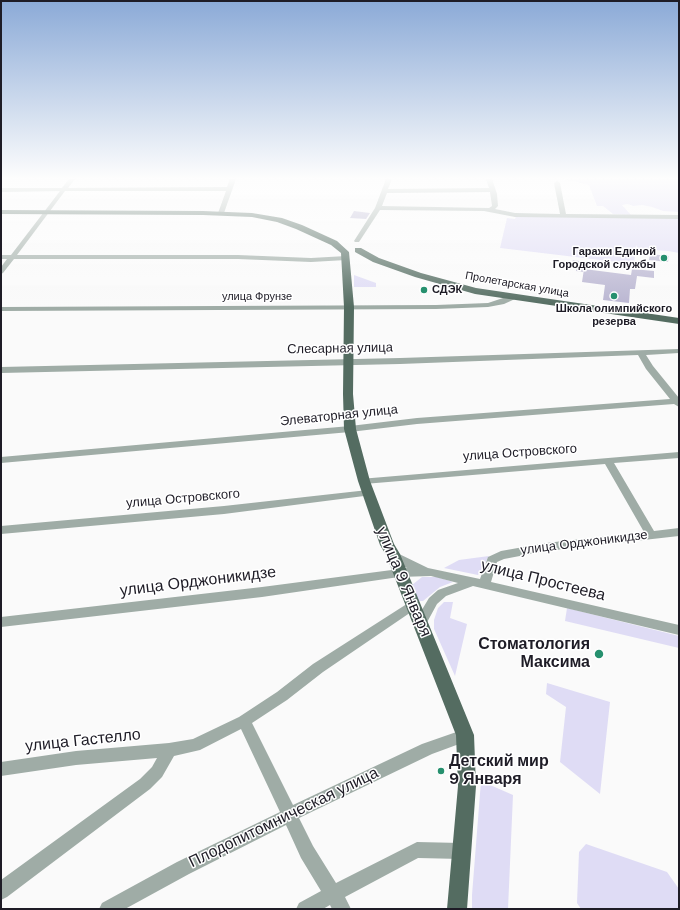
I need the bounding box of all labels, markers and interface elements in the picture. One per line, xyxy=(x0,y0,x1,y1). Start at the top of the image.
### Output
place label: Гаражи Единой Городской службы xyxy=(553,245,656,271)
marker: Гаражи Единой Городской службы xyxy=(659,253,669,263)
street label: Пролетарская улица xyxy=(464,269,570,301)
place label: СДЭК xyxy=(432,283,462,297)
marker: СДЭК xyxy=(419,285,429,295)
street label: улица Фрунзе xyxy=(222,290,292,304)
marker: Школа олимпийского резерва xyxy=(609,291,619,301)
place label: Школа олимпийского резерва xyxy=(556,302,672,328)
street label: Слесарная улица xyxy=(287,340,393,358)
street label: Элеваторная улица xyxy=(279,402,399,430)
street label: улица Островского xyxy=(462,441,578,465)
street label: улица Островского xyxy=(125,486,241,512)
street label: улица 9 Января xyxy=(371,524,435,640)
street label: улица Орджоникидзе xyxy=(520,527,648,559)
street label: улица Простеева xyxy=(479,556,607,606)
street label: улица Орджоникидзе xyxy=(119,563,277,601)
place label: Стоматология Максима xyxy=(478,635,590,673)
marker: Стоматология Максима xyxy=(593,648,605,660)
street label: улица Гастелло xyxy=(24,725,142,757)
place label: Детский мир 9 Января xyxy=(449,752,549,790)
street label: Плодопитомническая улица xyxy=(186,764,382,872)
marker: Детский мир 9 Января xyxy=(436,766,446,776)

